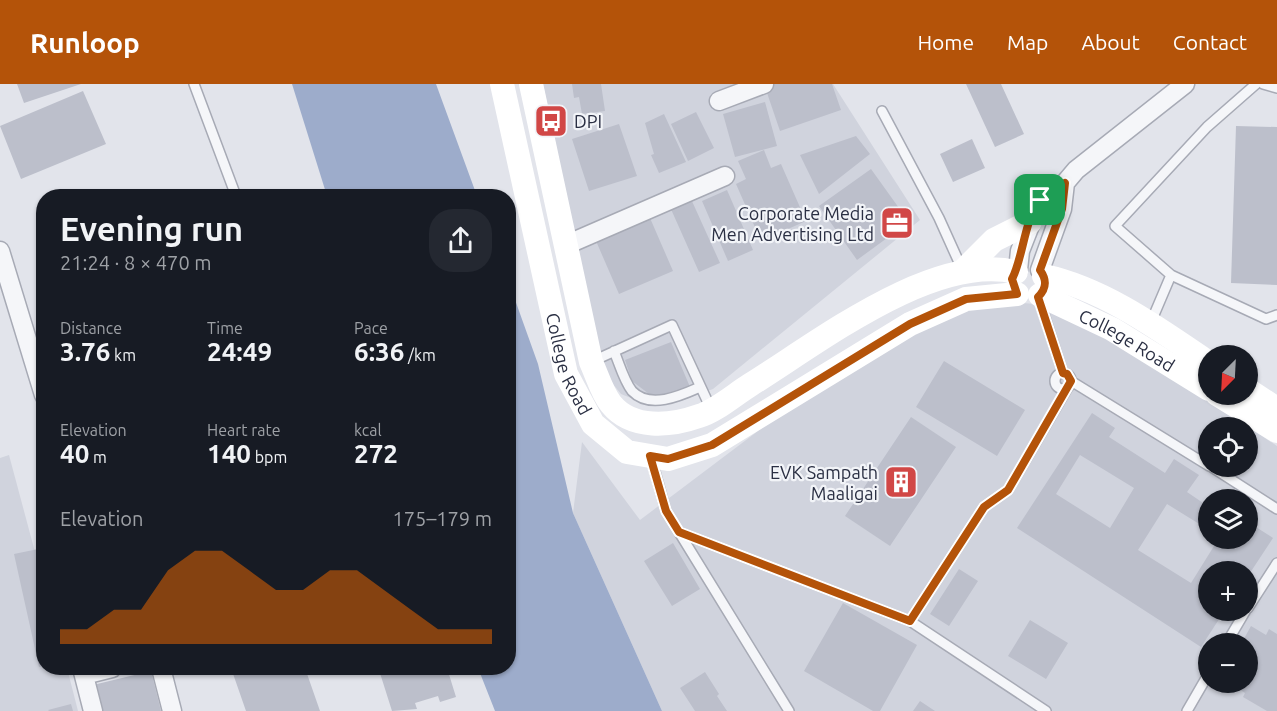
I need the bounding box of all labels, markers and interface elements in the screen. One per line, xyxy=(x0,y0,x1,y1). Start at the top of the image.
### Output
text: Runloop xyxy=(30,27,140,58)
text: Home xyxy=(917,30,974,54)
text: Map xyxy=(1007,30,1048,54)
text: About xyxy=(1081,30,1140,54)
text: Contact xyxy=(1173,30,1247,54)
bus stop icon: DPI xyxy=(533,103,569,139)
place label: DPI xyxy=(574,111,602,131)
pin xyxy=(1014,174,1065,225)
icon: arrive xyxy=(1023,183,1056,216)
place label: Corporate Media Men Advertising Ltd xyxy=(711,203,874,244)
office icon: Corporate Media Men Advertising Ltd xyxy=(879,205,915,241)
button: share xyxy=(429,209,492,272)
text: Evening run xyxy=(60,210,243,247)
text: 21:24 · 8 × 470 m xyxy=(60,251,212,274)
street label: College Road xyxy=(1076,305,1178,375)
street label: College Road xyxy=(543,311,596,418)
text: Distance xyxy=(60,319,122,337)
text: Time xyxy=(207,319,243,337)
text: Pace xyxy=(354,319,388,337)
text: 3.76 xyxy=(60,337,110,366)
text: 24:49 xyxy=(207,337,272,366)
text: 6:36 xyxy=(354,337,404,366)
north arrow xyxy=(1198,345,1258,405)
map controls xyxy=(1198,345,1258,693)
text: km xyxy=(110,346,136,364)
text: /km xyxy=(404,346,436,364)
button: locate xyxy=(1198,417,1258,477)
text: Elevation xyxy=(60,421,127,439)
text: Heart rate xyxy=(207,421,281,439)
text: kcal xyxy=(354,421,382,439)
text: 40 xyxy=(60,439,89,468)
text: 140 xyxy=(207,439,251,468)
text: 272 xyxy=(354,439,398,468)
text: m xyxy=(89,448,107,466)
text: bpm xyxy=(251,448,287,466)
place label: EVK Sampath Maaligai xyxy=(770,462,878,503)
building icon: EVK Sampath Maaligai xyxy=(883,464,919,500)
button: layers xyxy=(1198,489,1258,549)
text: Elevation xyxy=(60,507,143,530)
text: 175–179 m xyxy=(393,507,492,530)
button: + xyxy=(1198,561,1258,621)
button: − xyxy=(1198,633,1258,693)

